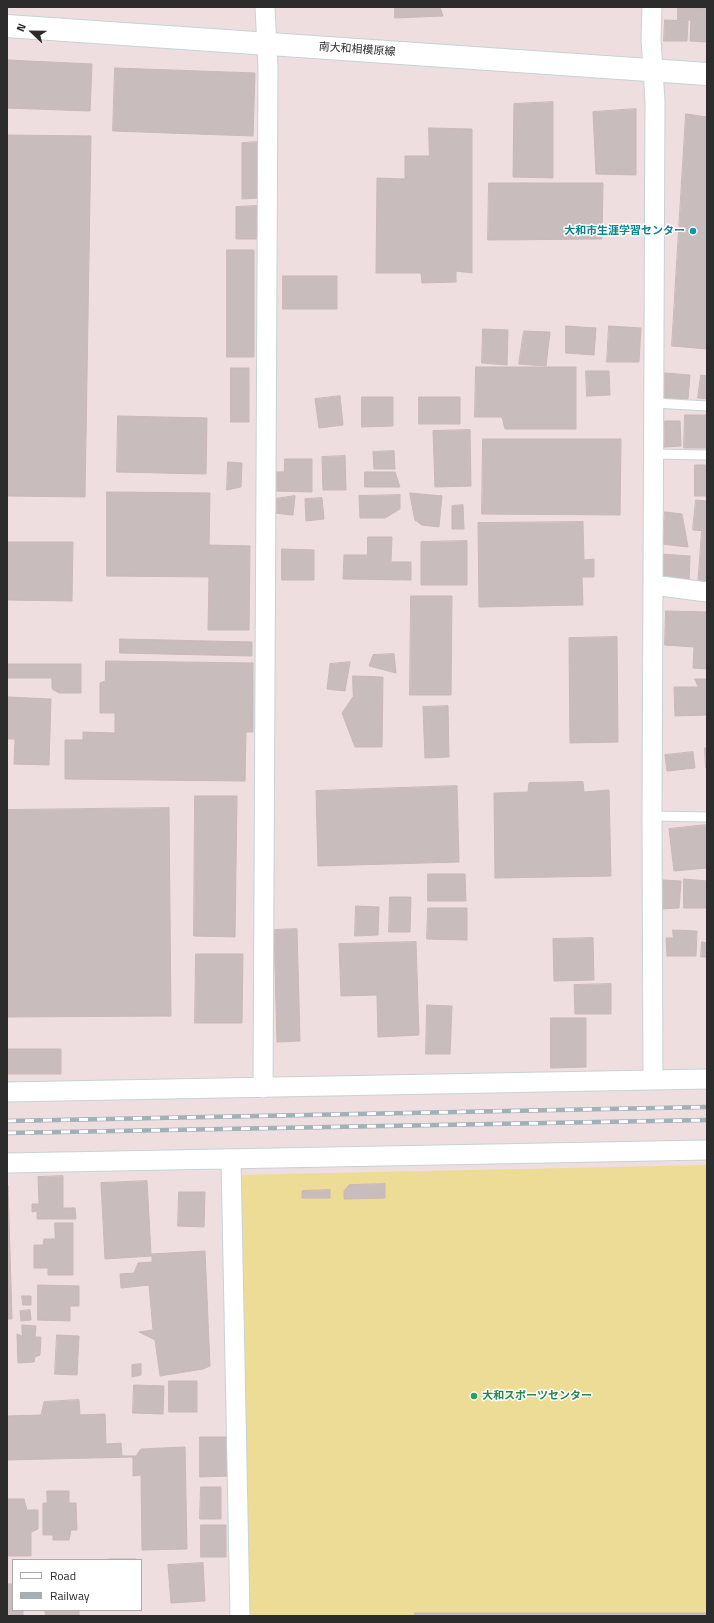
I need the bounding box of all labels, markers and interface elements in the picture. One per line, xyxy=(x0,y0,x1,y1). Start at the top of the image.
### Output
north arrow xyxy=(12,12,52,52)
text: N xyxy=(12,21,30,34)
street label: 南大和相模原線 xyxy=(318,41,396,59)
place label: 大和市生涯学習センター xyxy=(564,224,685,238)
marker: 大和市生涯学習センター xyxy=(688,226,698,236)
place label: 大和スポーツセンター xyxy=(482,1389,592,1403)
marker: 大和スポーツセンター xyxy=(469,1391,479,1401)
legend xyxy=(12,1559,142,1611)
text: Road xyxy=(50,1566,76,1585)
text: Railway xyxy=(50,1586,90,1605)

